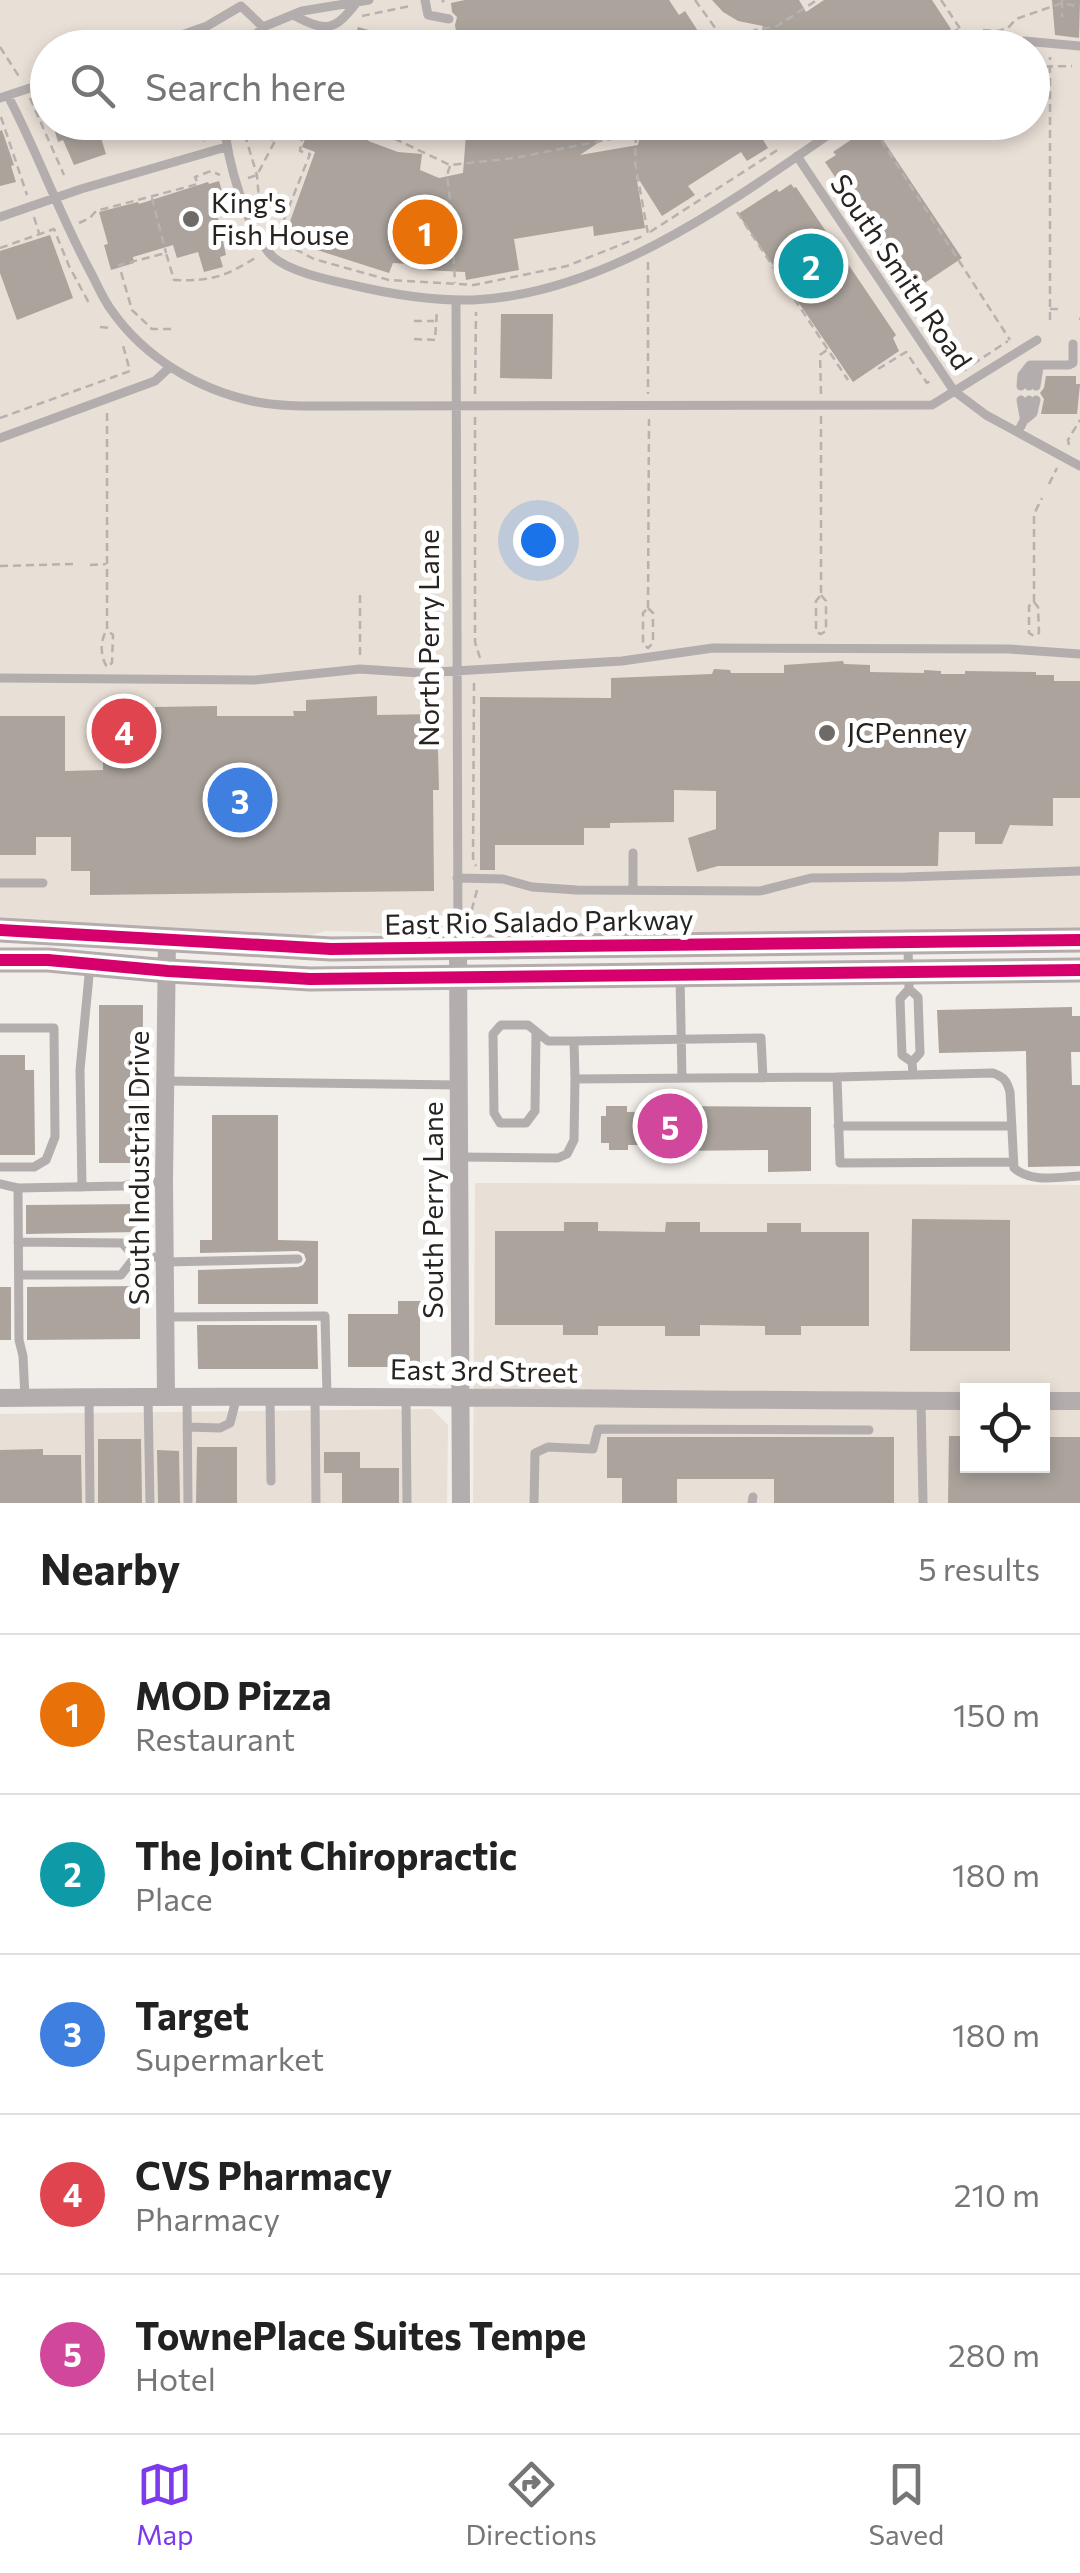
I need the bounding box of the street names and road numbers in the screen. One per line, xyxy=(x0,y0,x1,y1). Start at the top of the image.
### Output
street label: South Smith Road xyxy=(824,167,980,375)
street label: North Perry Lane xyxy=(411,529,445,747)
street label: East Rio Salado Parkway xyxy=(384,901,694,941)
street label: South Industrial Drive xyxy=(121,1031,155,1305)
street label: South Perry Lane xyxy=(415,1101,449,1319)
street label: East 3rd Street xyxy=(390,1351,578,1389)

